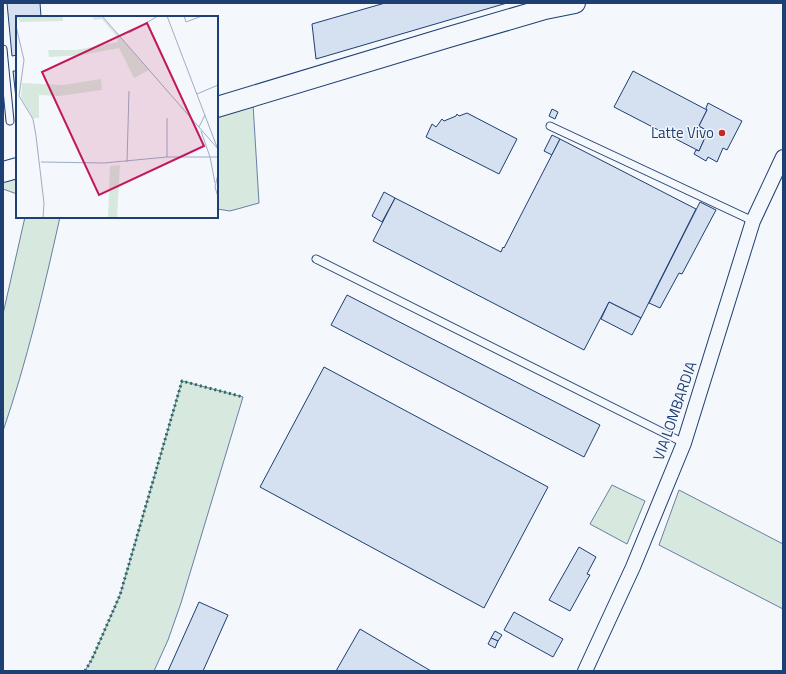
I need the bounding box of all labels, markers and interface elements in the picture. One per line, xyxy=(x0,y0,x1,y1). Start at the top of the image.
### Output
inset map xyxy=(16,16,218,218)
place label: Latte Vivo xyxy=(651,121,714,144)
marker: Latte Vivo xyxy=(717,128,727,138)
street label: VIA LOMBARDIA xyxy=(647,358,702,464)

